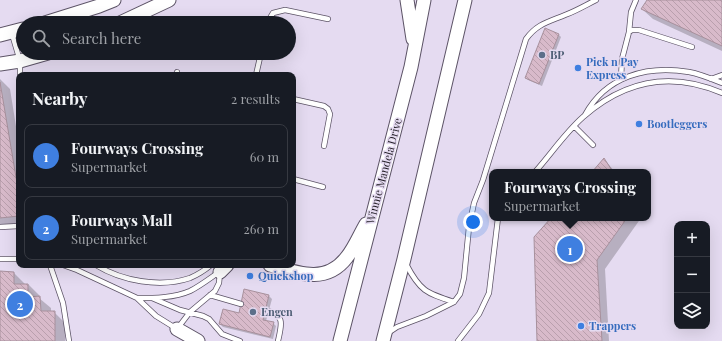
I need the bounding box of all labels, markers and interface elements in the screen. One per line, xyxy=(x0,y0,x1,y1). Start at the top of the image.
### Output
search box xyxy=(16,16,296,60)
icon: search xyxy=(30,27,52,49)
text: Search here xyxy=(62,28,141,48)
place label: BP xyxy=(550,47,564,62)
marker: BP xyxy=(537,50,547,60)
place label: Pick n Pay Express xyxy=(586,54,639,82)
marker: Pick n Pay Express xyxy=(573,63,583,73)
text: Nearby xyxy=(32,87,87,109)
text: 2 results xyxy=(231,90,280,107)
street label: Winnie Mandela Drive xyxy=(362,116,405,227)
place label: Bootleggers xyxy=(647,116,707,131)
marker: Bootleggers xyxy=(634,119,644,129)
text: Fourways Crossing xyxy=(71,138,203,158)
text: 1 xyxy=(44,148,48,165)
text: 60 m xyxy=(250,148,279,165)
text: Supermarket xyxy=(71,158,147,175)
popup xyxy=(489,169,651,221)
text: Fourways Crossing xyxy=(504,177,636,197)
text: Supermarket xyxy=(504,197,580,214)
text: Fourways Mall xyxy=(71,210,172,230)
your location xyxy=(463,212,483,232)
text: 2 xyxy=(43,220,49,237)
text: 260 m xyxy=(243,220,279,237)
map controls xyxy=(674,221,710,329)
button: + xyxy=(674,221,710,257)
text: Supermarket xyxy=(71,230,147,247)
pin: 1 xyxy=(557,234,583,264)
button: − xyxy=(674,257,710,293)
place label: Quickshop xyxy=(258,268,314,283)
marker: Quickshop xyxy=(245,271,255,281)
pin: 2 xyxy=(7,289,33,319)
button: layers xyxy=(674,293,710,329)
place label: Engen xyxy=(261,304,293,319)
marker: Engen xyxy=(248,307,258,317)
place label: Trappers xyxy=(589,318,636,333)
marker: Trappers xyxy=(576,321,586,331)

